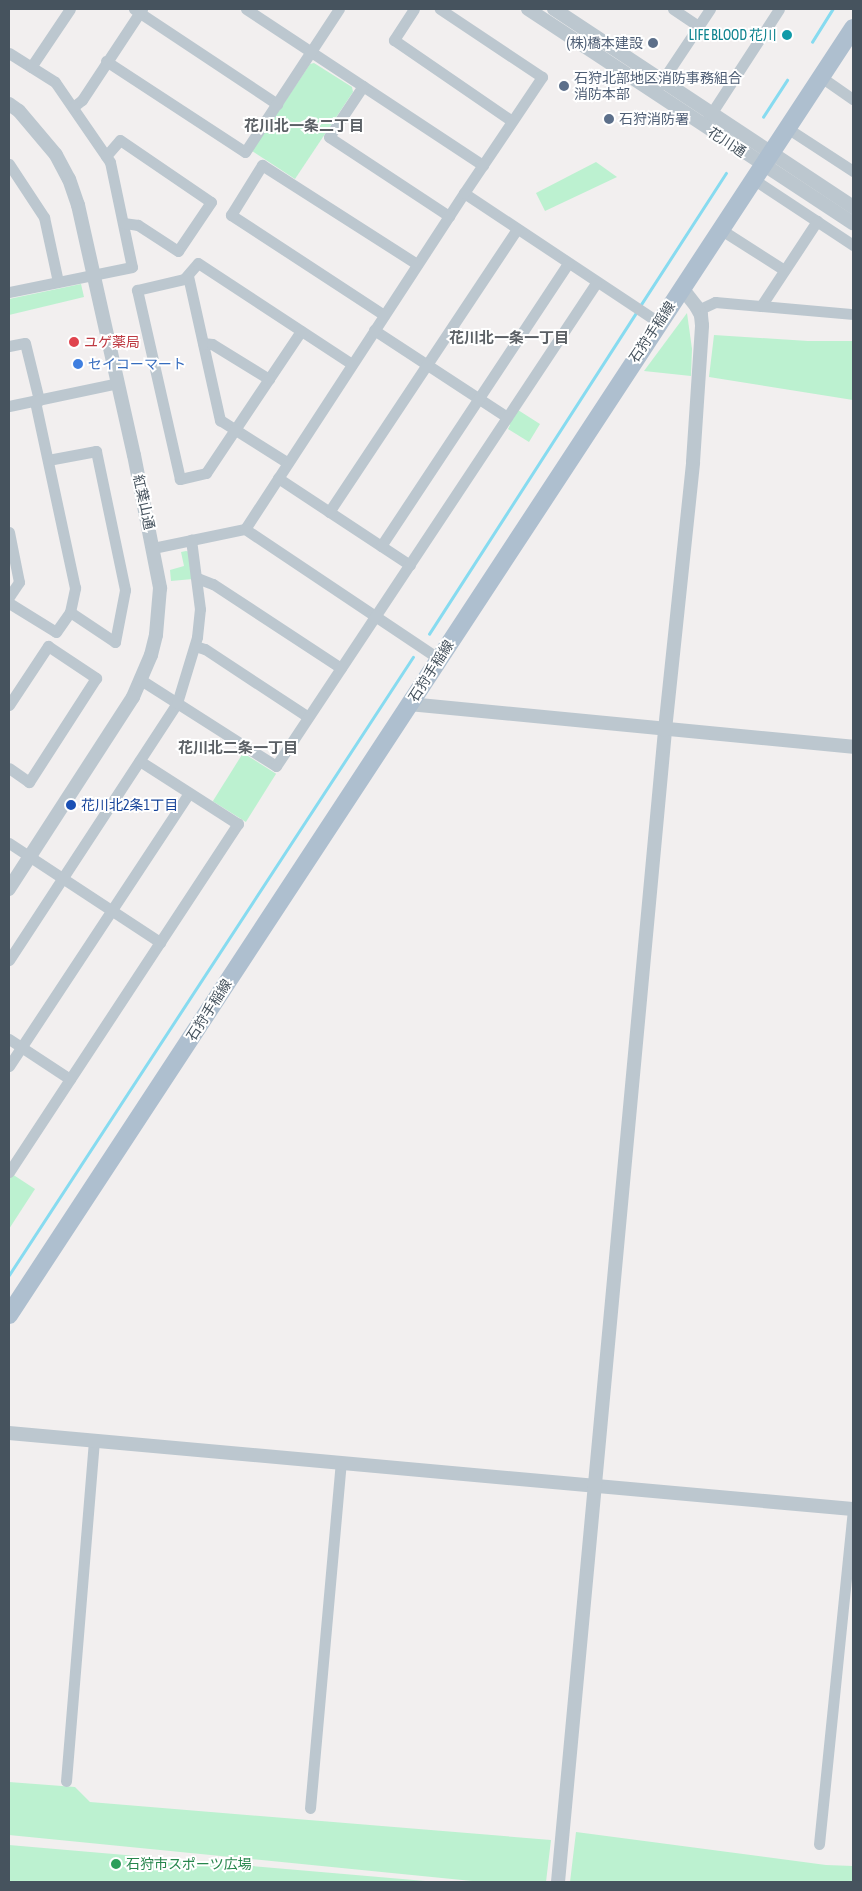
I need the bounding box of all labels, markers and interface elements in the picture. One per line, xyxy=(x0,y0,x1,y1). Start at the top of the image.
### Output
place label: LIFE BLOOD 花川 xyxy=(689,27,777,43)
marker: LIFE BLOOD 花川 xyxy=(781,29,793,41)
place label: (株)橋本建設 xyxy=(566,35,643,51)
marker: (株)橋本建設 xyxy=(647,37,659,49)
place label: 石狩北部地区消防事務組合 消防本部 xyxy=(574,70,742,102)
marker: 石狩北部地区消防事務組合 消防本部 xyxy=(558,80,570,92)
place label: 石狩消防署 xyxy=(619,111,689,127)
marker: 石狩消防署 xyxy=(603,113,615,125)
district label: 花川北一条二丁目 xyxy=(244,117,364,135)
street label: 花川通 xyxy=(705,124,749,160)
street label: 石狩手稲線 xyxy=(625,298,679,366)
district label: 花川北一条一丁目 xyxy=(449,329,569,347)
place label: ユゲ薬局 xyxy=(84,334,140,350)
marker: ユゲ薬局 xyxy=(68,336,80,348)
place label: セイコーマート xyxy=(88,356,186,372)
marker: セイコーマート xyxy=(72,358,84,370)
street label: 紅葉山通 xyxy=(130,473,158,531)
street label: 石狩手稲線 xyxy=(405,637,457,705)
district label: 花川北二条一丁目 xyxy=(178,739,298,757)
place label: 花川北2条1丁目 xyxy=(81,797,178,813)
marker: 花川北2条1丁目 xyxy=(65,799,77,811)
street label: 石狩手稲線 xyxy=(183,976,235,1044)
place label: 石狩市スポーツ広場 xyxy=(126,1856,252,1872)
marker: 石狩市スポーツ広場 xyxy=(110,1858,122,1870)

